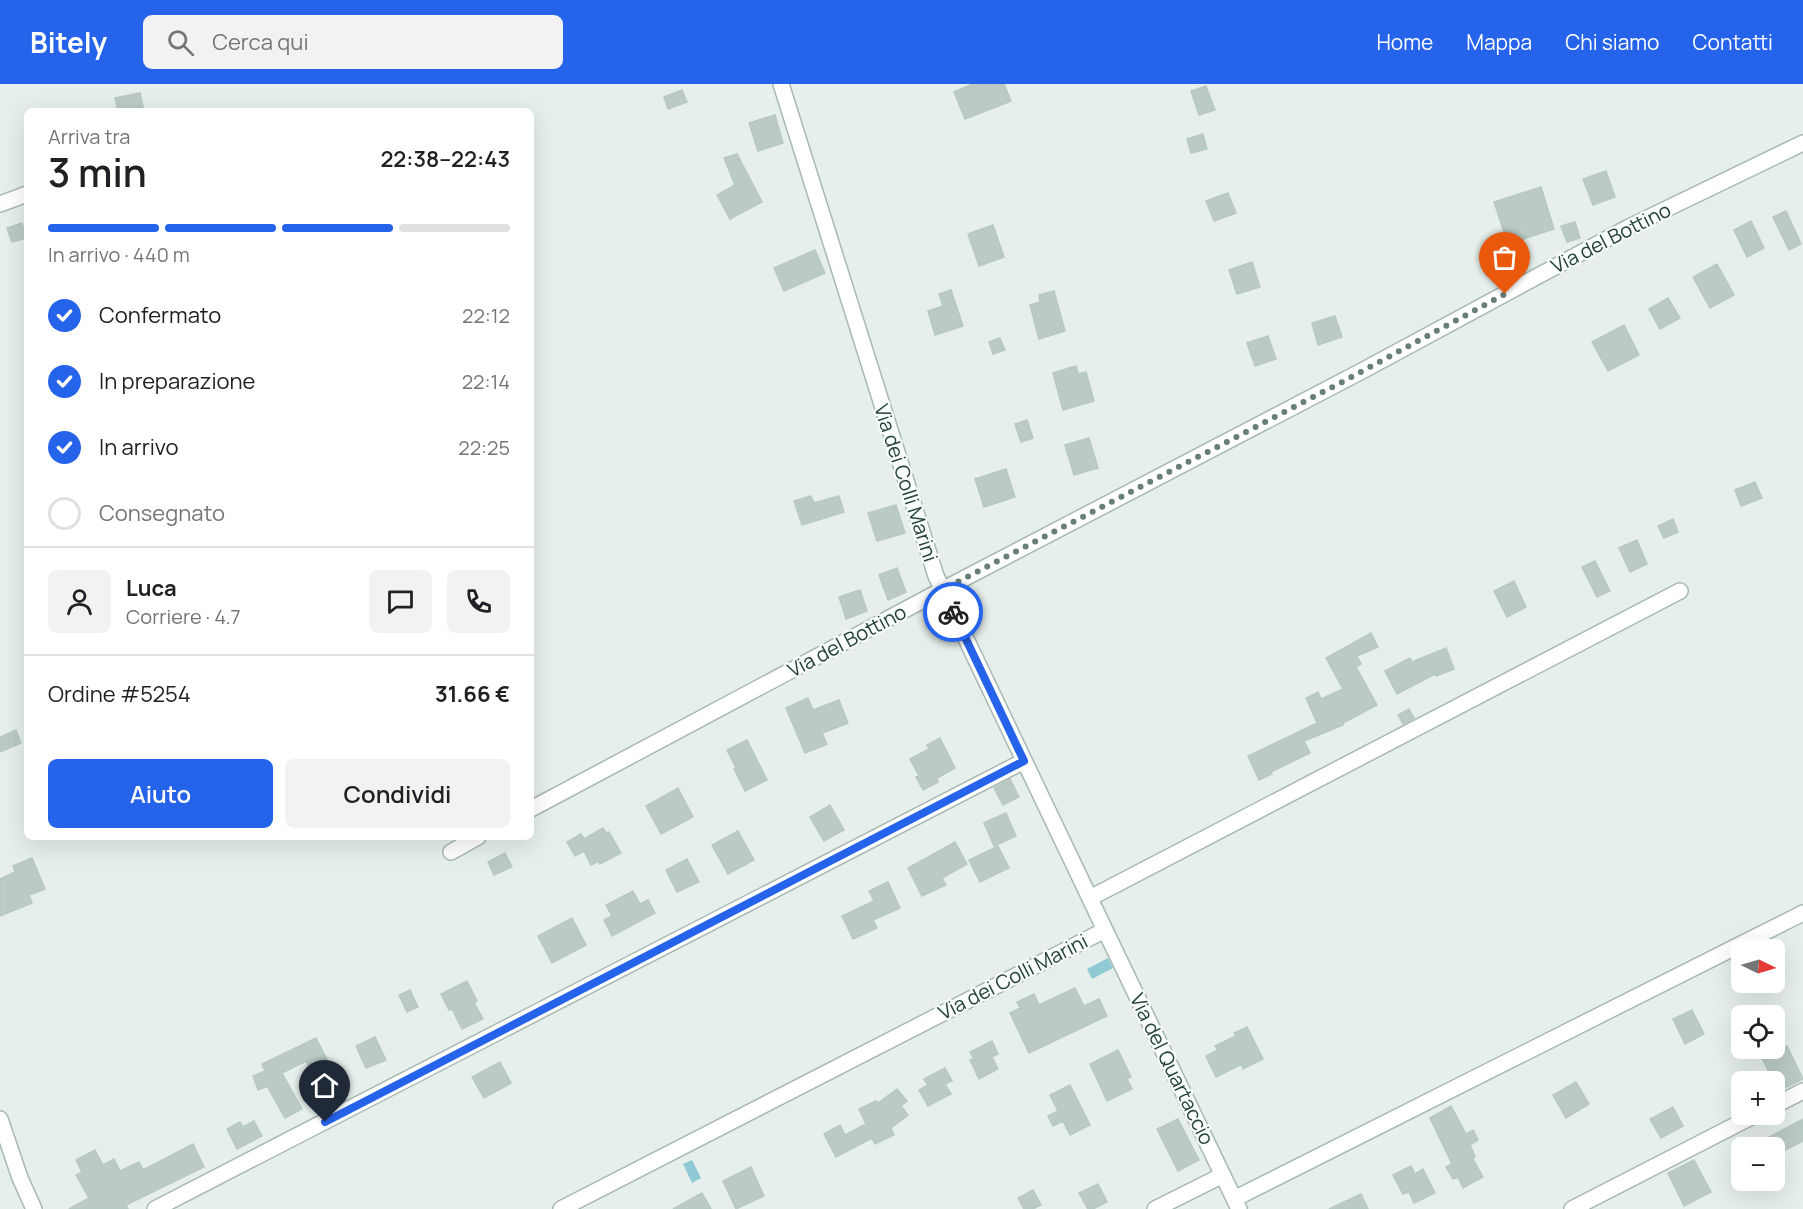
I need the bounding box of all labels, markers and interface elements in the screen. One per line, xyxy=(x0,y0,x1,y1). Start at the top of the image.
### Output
search box xyxy=(143,15,563,69)
text: Bitely xyxy=(30,23,107,61)
icon: search xyxy=(164,26,197,59)
text: Cerca qui xyxy=(212,27,309,57)
text: Home xyxy=(1376,28,1433,56)
text: Mappa xyxy=(1466,28,1532,56)
text: Chi siamo xyxy=(1565,28,1660,56)
text: Contatti xyxy=(1693,28,1773,56)
text: Arriva tra xyxy=(48,123,130,150)
text: 22:38–22:43 xyxy=(380,144,510,174)
text: 3 min xyxy=(48,145,147,199)
street label: Via del Bottino xyxy=(1546,196,1675,279)
pin xyxy=(1479,232,1530,294)
text: In arrivo · 440 m xyxy=(48,241,190,268)
icon: bag xyxy=(1488,241,1521,274)
icon: check xyxy=(48,299,81,332)
text: Confermato xyxy=(99,300,221,330)
text: 22:12 xyxy=(462,302,510,329)
icon: check xyxy=(48,365,81,398)
text: In preparazione xyxy=(99,366,255,396)
text: 22:14 xyxy=(462,368,510,395)
street label: Via dei Colli Marini xyxy=(868,401,945,565)
icon: check xyxy=(48,431,81,464)
text: In arrivo xyxy=(99,432,179,462)
text: 22:25 xyxy=(458,434,510,461)
text: Consegnato xyxy=(99,498,225,528)
button: person xyxy=(48,570,111,633)
button: chat xyxy=(369,570,432,633)
button: phone xyxy=(447,570,510,633)
text: Luca xyxy=(126,573,177,603)
courier xyxy=(923,582,983,642)
icon: bike xyxy=(937,596,970,629)
street label: Via del Bottino xyxy=(783,598,911,683)
text: Corriere · 4.7 xyxy=(126,603,241,630)
text: Ordine #5254 xyxy=(48,679,191,709)
text: 31.66 € xyxy=(435,679,510,709)
button: Aiuto xyxy=(48,759,273,828)
button: Condividi xyxy=(285,759,510,828)
street label: Via dei Colli Marini xyxy=(934,927,1092,1026)
north arrow xyxy=(1731,939,1785,993)
map controls xyxy=(1731,939,1785,1191)
street label: Via del Quartaccio xyxy=(1124,988,1221,1149)
button: locate xyxy=(1731,1005,1785,1059)
pin xyxy=(299,1060,350,1122)
icon: home xyxy=(308,1069,341,1102)
button: + xyxy=(1731,1071,1785,1125)
button: − xyxy=(1731,1137,1785,1191)

